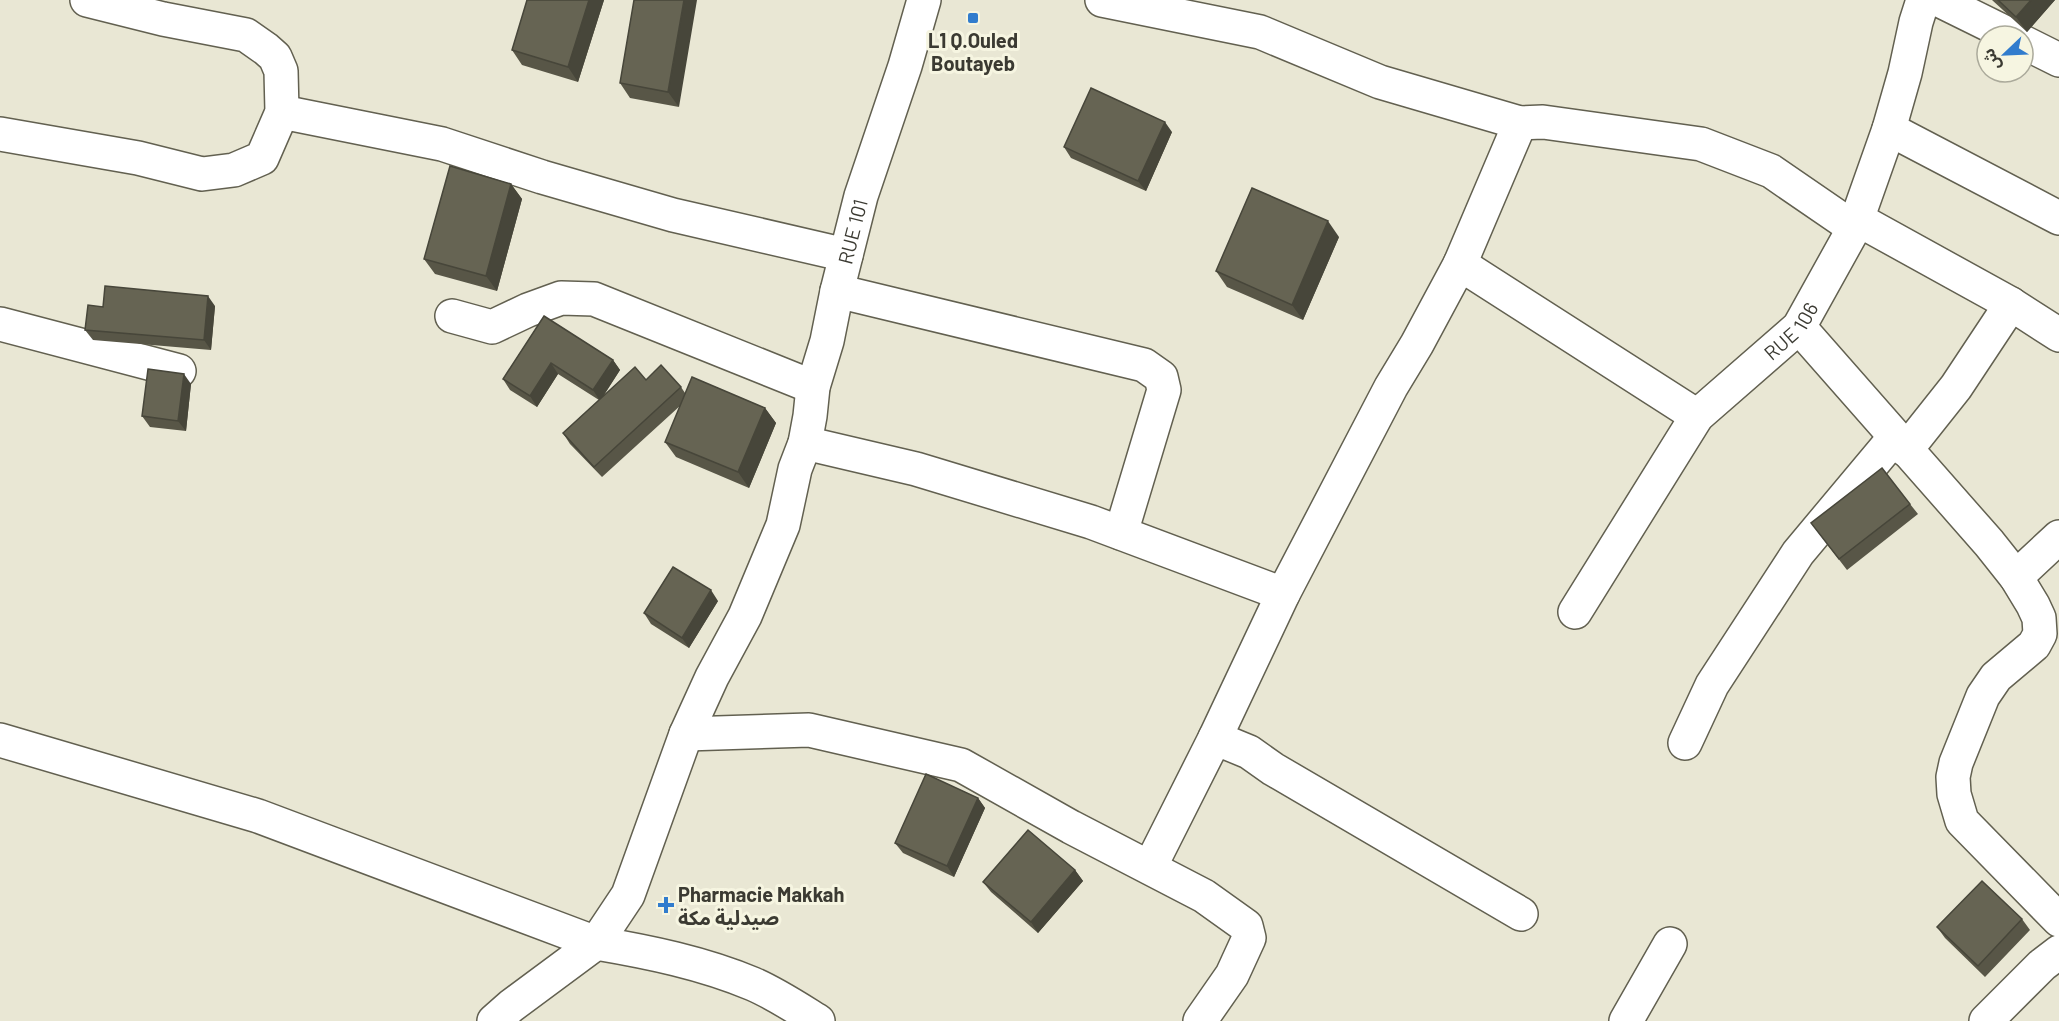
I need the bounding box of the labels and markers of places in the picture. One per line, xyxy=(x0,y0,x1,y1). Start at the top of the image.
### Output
marker: L1 Q.Ouled Boutayeb xyxy=(966,11,980,25)
place label: L1 Q.Ouled Boutayeb xyxy=(928,28,1018,75)
place label: Pharmacie Makkah صيدلية مكة xyxy=(678,882,844,930)
marker: Pharmacie Makkah صيدلية مكة xyxy=(659,898,673,912)

